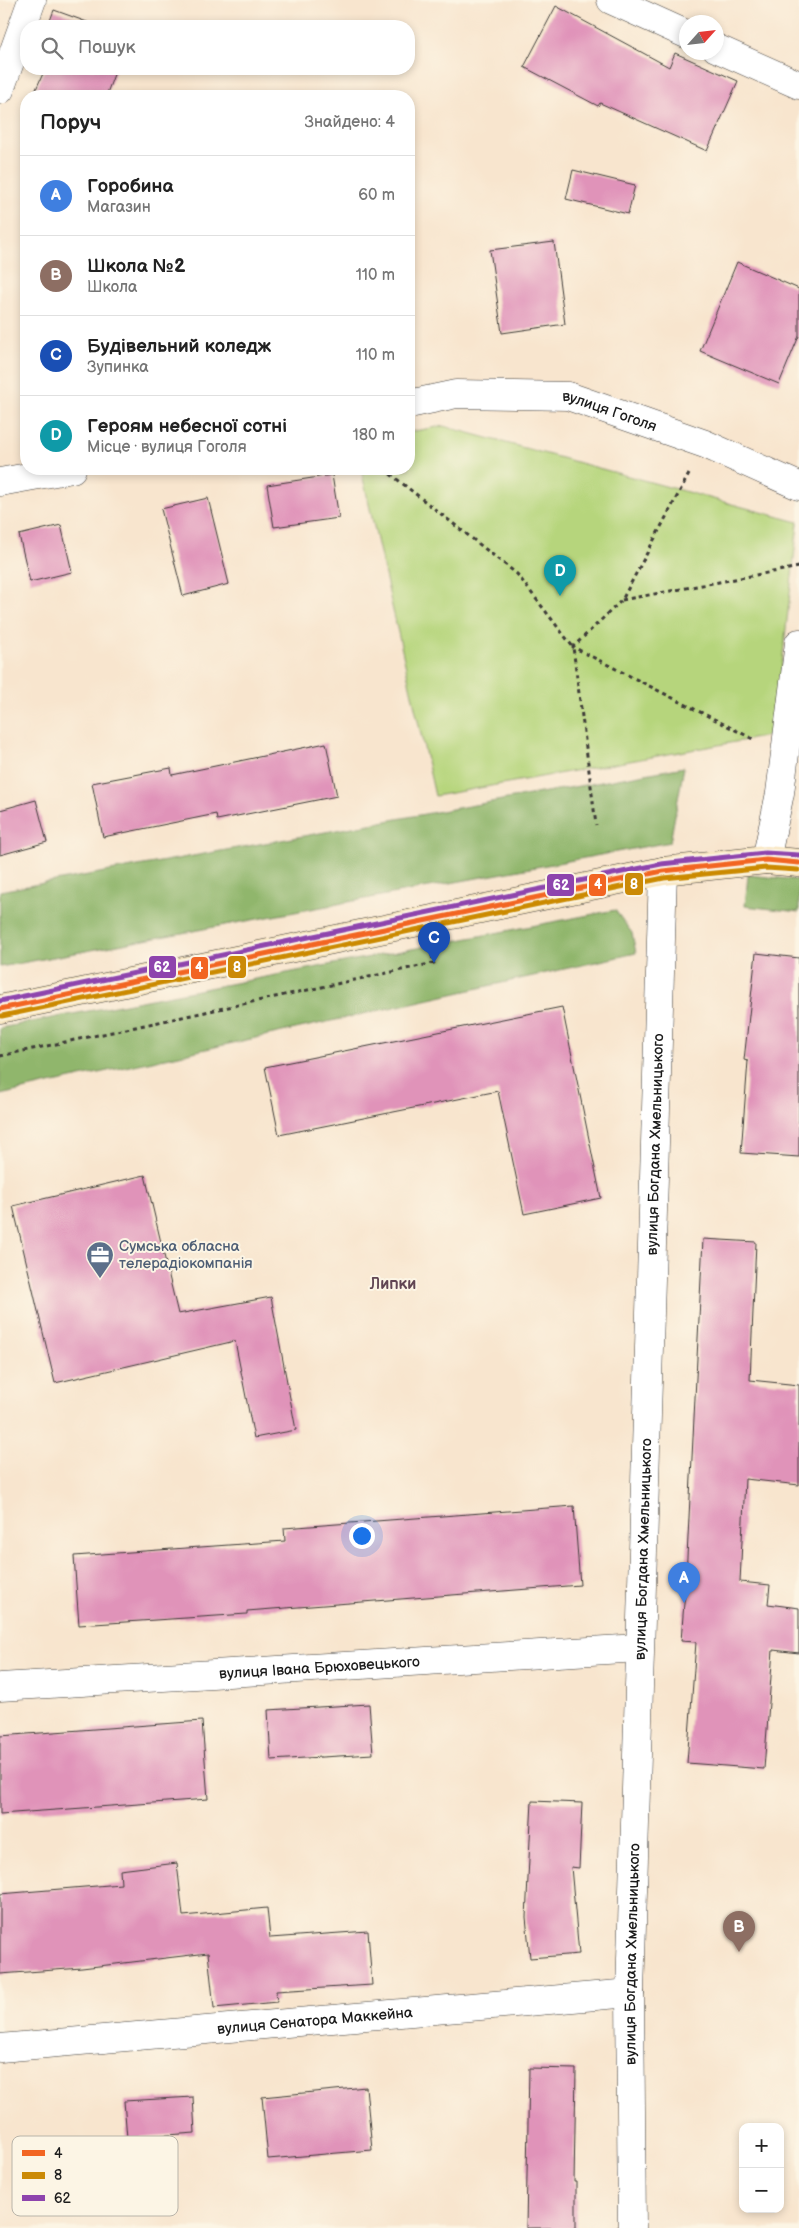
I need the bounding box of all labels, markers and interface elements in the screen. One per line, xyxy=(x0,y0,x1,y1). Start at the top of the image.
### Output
north arrow xyxy=(679,15,724,60)
search box xyxy=(20,20,415,75)
icon: search xyxy=(38,34,66,62)
text: Пошук xyxy=(78,36,136,59)
text: Поруч xyxy=(40,110,101,135)
text: Знайдено: 4 xyxy=(305,113,395,132)
text: Горобина xyxy=(87,175,174,198)
text: A xyxy=(51,186,61,205)
text: 60 m xyxy=(358,186,395,205)
text: Магазин xyxy=(87,198,151,217)
text: Школа №2 xyxy=(87,255,185,278)
text: B xyxy=(50,266,62,285)
text: 110 m xyxy=(356,266,395,285)
text: Школа xyxy=(87,278,137,297)
text: Будівельний коледж xyxy=(87,335,271,358)
text: C xyxy=(50,346,62,365)
text: 110 m xyxy=(356,346,395,365)
text: Зупинка xyxy=(87,358,149,377)
street label: вулиця Гоголя xyxy=(562,387,659,436)
text: Героям небесної сотні xyxy=(87,415,287,438)
text: D xyxy=(50,426,62,445)
text: 180 m xyxy=(353,426,395,445)
text: Місце · вулиця Гоголя xyxy=(87,438,247,457)
pin: D xyxy=(544,555,576,596)
line badge: 8 xyxy=(624,872,644,896)
line badge: 62 xyxy=(546,873,575,897)
line badge: 4 xyxy=(588,873,607,897)
text: 4 xyxy=(594,876,603,893)
text: 8 xyxy=(630,876,638,893)
text: 62 xyxy=(553,877,570,894)
pin: C xyxy=(418,922,450,963)
line badge: 62 xyxy=(148,955,177,979)
line badge: 8 xyxy=(227,955,247,979)
line badge: 4 xyxy=(190,956,209,980)
text: 62 xyxy=(154,959,171,976)
text: 4 xyxy=(195,959,204,976)
text: 8 xyxy=(233,959,241,976)
street label: вулиця Богдана Хмельницького xyxy=(643,1033,668,1256)
place label: Сумська обласна телерадіокомпанія xyxy=(119,1237,253,1273)
office icon: Сумська обласна телерадіокомпанія xyxy=(85,1240,115,1279)
district label: Липки xyxy=(369,1275,416,1294)
street label: вулиця Богдана Хмельницького xyxy=(631,1438,656,1660)
your location xyxy=(349,1523,375,1549)
pin: A xyxy=(668,1562,700,1603)
street label: вулиця Івана Брюховецького xyxy=(218,1652,421,1684)
street label: вулиця Богдана Хмельницького xyxy=(621,1843,644,2065)
pin: B xyxy=(723,1911,755,1952)
street label: вулиця Сенатора Маккейна xyxy=(216,2003,414,2039)
map controls xyxy=(739,2123,784,2213)
button: + xyxy=(739,2123,784,2168)
legend xyxy=(12,2136,178,2216)
text: 4 xyxy=(54,2145,63,2162)
text: 8 xyxy=(54,2167,62,2184)
button: − xyxy=(739,2168,784,2213)
text: 62 xyxy=(54,2190,72,2207)

